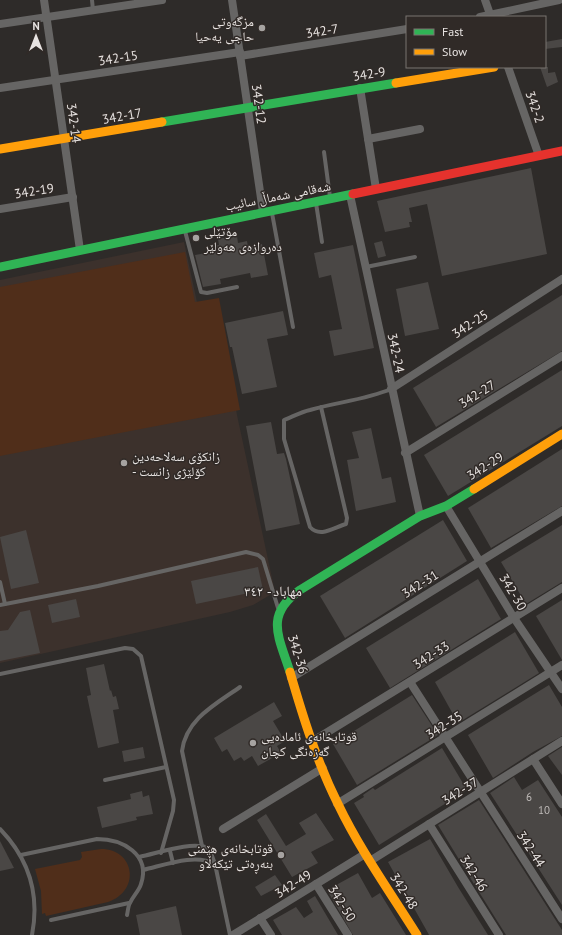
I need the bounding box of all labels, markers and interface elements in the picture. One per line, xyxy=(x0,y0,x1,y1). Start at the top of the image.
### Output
place label: مزگەوتی حاجی یەحیا xyxy=(195,13,254,45)
north arrow xyxy=(16,16,56,56)
legend xyxy=(406,16,546,68)
text: N xyxy=(32,19,40,33)
street label: 342-7 xyxy=(304,20,340,42)
marker: مزگەوتی حاجی یەحیا xyxy=(257,23,267,33)
text: Fast xyxy=(442,24,463,39)
text: Slow xyxy=(442,44,467,59)
street label: 342-15 xyxy=(97,46,139,70)
street label: 342-9 xyxy=(351,63,387,85)
street label: 342-12 xyxy=(248,83,270,125)
street label: 342-2 xyxy=(522,89,548,125)
street label: 342-14 xyxy=(63,102,85,144)
street label: 342-17 xyxy=(101,104,143,128)
street label: شەقامی شەماڵ سائیب xyxy=(224,177,332,215)
street label: 342-19 xyxy=(13,179,55,203)
place label: مۆتێلی دەروازەی هەولێر xyxy=(203,223,282,255)
marker: مۆتێلی دەروازەی هەولێر xyxy=(191,233,201,243)
street label: 342-25 xyxy=(449,306,491,342)
street label: 342-24 xyxy=(384,332,408,374)
street label: 342-27 xyxy=(455,376,499,412)
place label: زانکۆی سەلاحەدین - کۆلێژی زانست xyxy=(132,448,220,480)
street label: 342-29 xyxy=(463,448,507,484)
marker: زانکۆی سەلاحەدین - کۆلێژی زانست xyxy=(119,458,129,468)
street label: 342-31 xyxy=(398,566,442,602)
street label: 342-30 xyxy=(495,570,531,614)
district label: مهاباد - ٣٤٢ xyxy=(244,582,302,600)
street label: 342-36 xyxy=(284,632,312,676)
street label: 342-33 xyxy=(409,637,453,673)
street label: 342-35 xyxy=(422,707,466,743)
place label: قوتابخانەی ئامادەیی گەزەنگی کچان xyxy=(261,728,357,760)
marker: قوتابخانەی ئامادەیی گەزەنگی کچان xyxy=(248,738,258,748)
street label: 342-37 xyxy=(438,773,482,809)
house number: 6 xyxy=(526,790,532,804)
house number: 10 xyxy=(538,803,550,817)
street label: 342-44 xyxy=(513,828,549,870)
place label: قوتابخانەی هێمنی بنەڕەتی تێکەڵاو xyxy=(188,840,273,873)
marker: قوتابخانەی هێمنی بنەڕەتی تێکەڵاو xyxy=(276,850,286,860)
street label: 342-46 xyxy=(456,851,492,895)
street label: 342-49 xyxy=(271,866,315,902)
street label: 342-48 xyxy=(386,869,422,913)
street label: 342-50 xyxy=(324,881,360,925)

